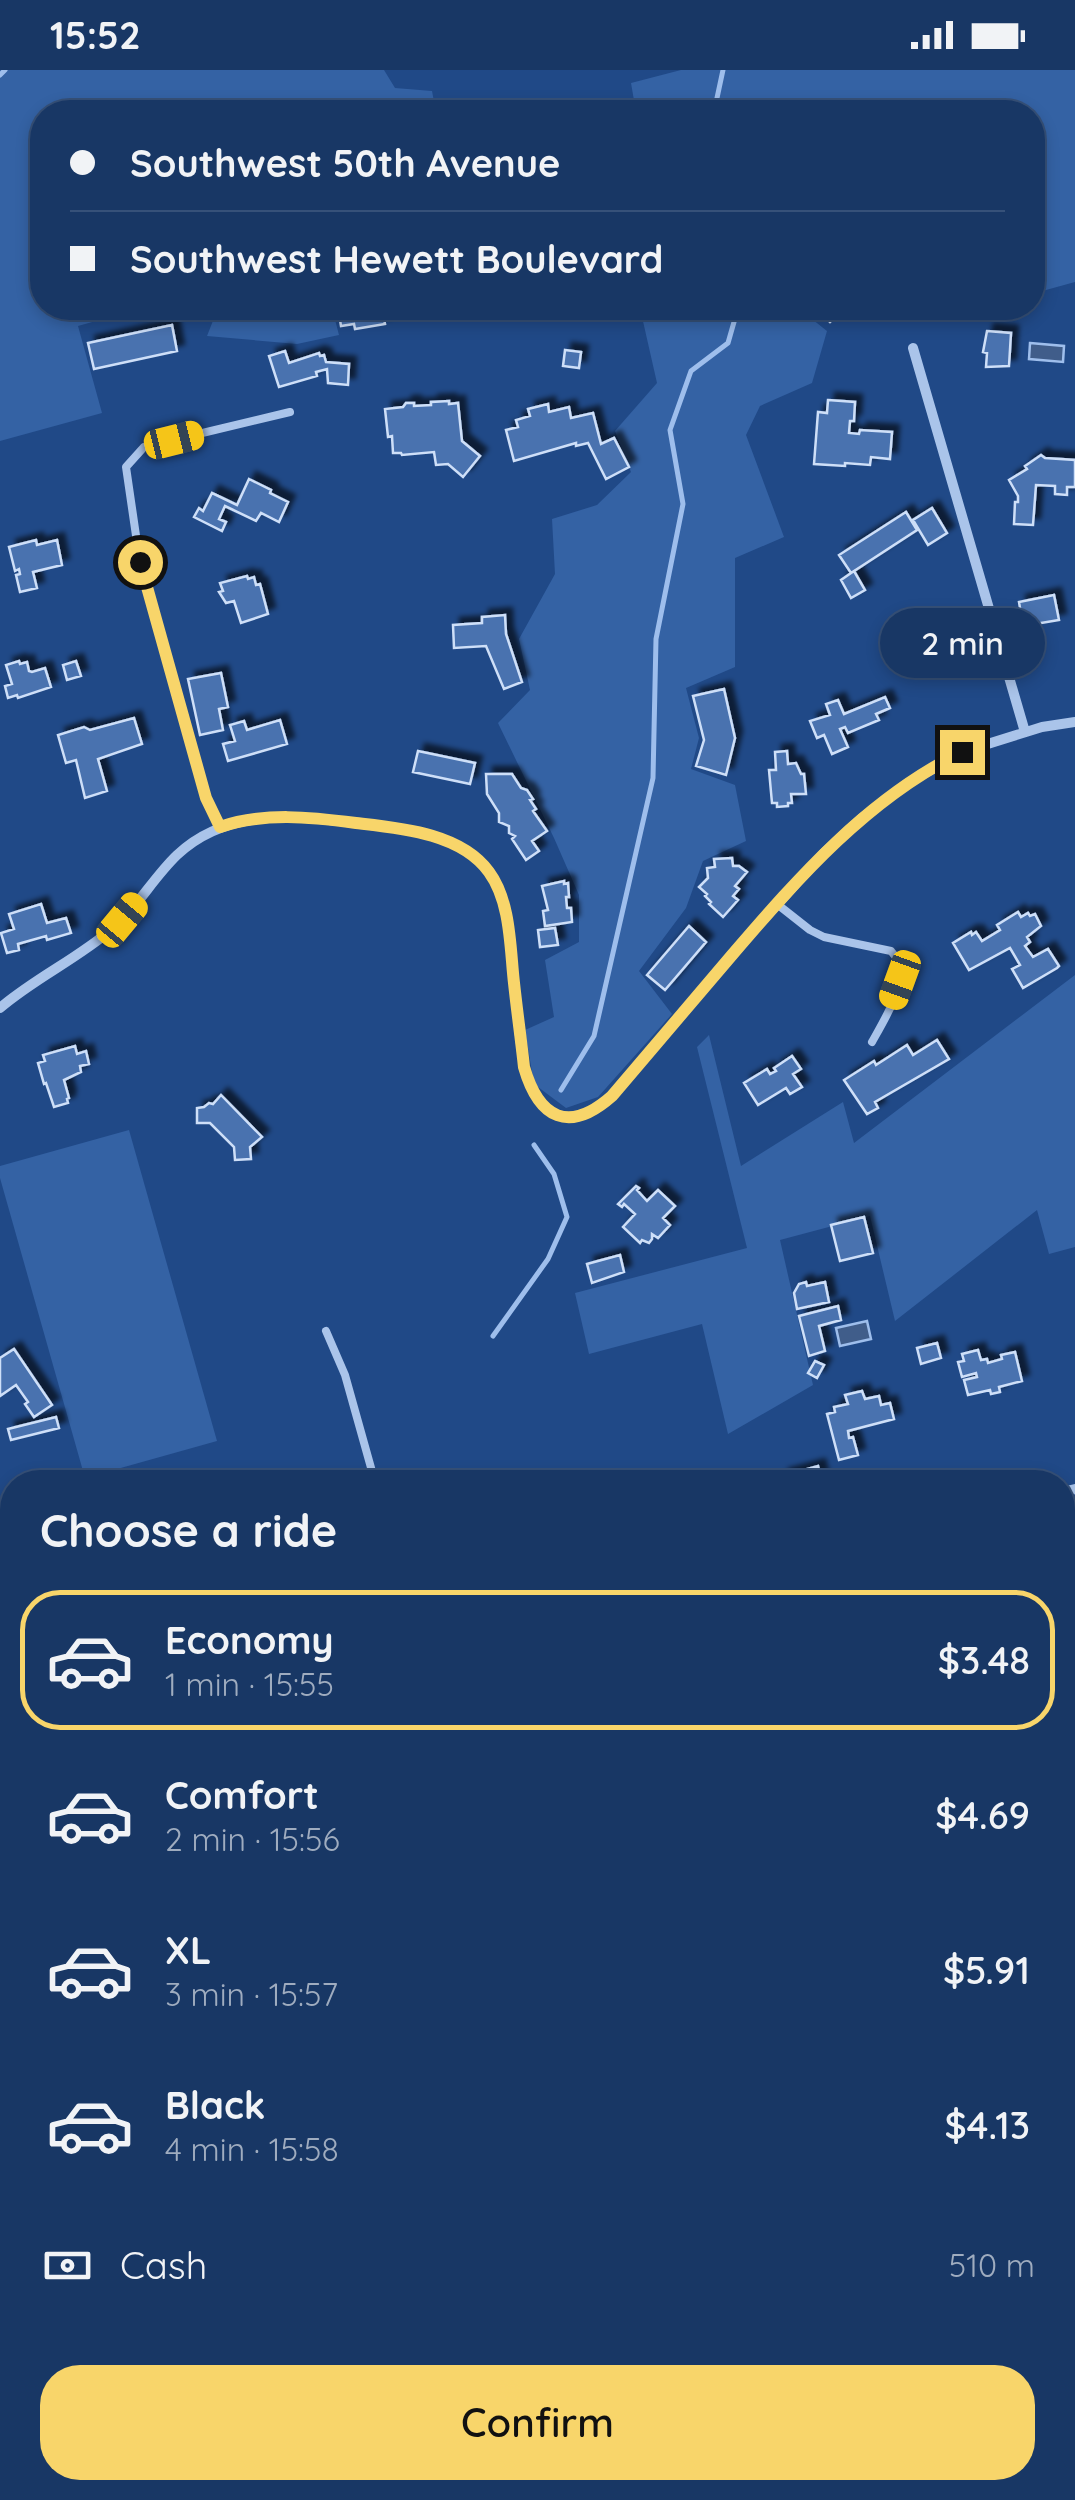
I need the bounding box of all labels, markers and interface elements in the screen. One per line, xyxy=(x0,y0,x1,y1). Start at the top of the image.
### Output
text: 15:52 xyxy=(50,11,141,59)
text: Southwest 50th Avenue xyxy=(130,139,560,187)
text: Southwest Hewett Boulevard xyxy=(130,235,663,283)
car xyxy=(141,418,207,462)
route start xyxy=(118,540,163,585)
callout: 2 min xyxy=(880,607,1044,677)
text: 2 min xyxy=(921,623,1004,663)
route end xyxy=(940,730,985,775)
car xyxy=(91,887,153,953)
car xyxy=(876,947,924,1013)
text: Choose a ride xyxy=(40,1502,337,1558)
icon: car xyxy=(45,1615,135,1705)
text: Economy xyxy=(165,1616,334,1664)
text: $3.48 xyxy=(938,1636,1030,1684)
text: 1 min · 15:55 xyxy=(165,1664,334,1704)
icon: car xyxy=(45,1770,135,1860)
text: Comfort xyxy=(165,1771,319,1819)
text: $4.69 xyxy=(935,1791,1030,1839)
text: 2 min · 15:56 xyxy=(165,1819,340,1859)
icon: car xyxy=(45,1925,135,2015)
text: XL xyxy=(165,1926,211,1974)
text: $5.91 xyxy=(943,1946,1030,1994)
text: 3 min · 15:57 xyxy=(165,1974,338,2014)
icon: car xyxy=(45,2080,135,2170)
text: Black xyxy=(165,2081,265,2129)
text: $4.13 xyxy=(945,2101,1030,2149)
text: 4 min · 15:58 xyxy=(165,2129,339,2169)
icon: cash xyxy=(40,2238,95,2293)
text: Cash xyxy=(120,2241,207,2289)
text: 510 m xyxy=(949,2245,1035,2285)
button: Confirm xyxy=(40,2365,1035,2480)

